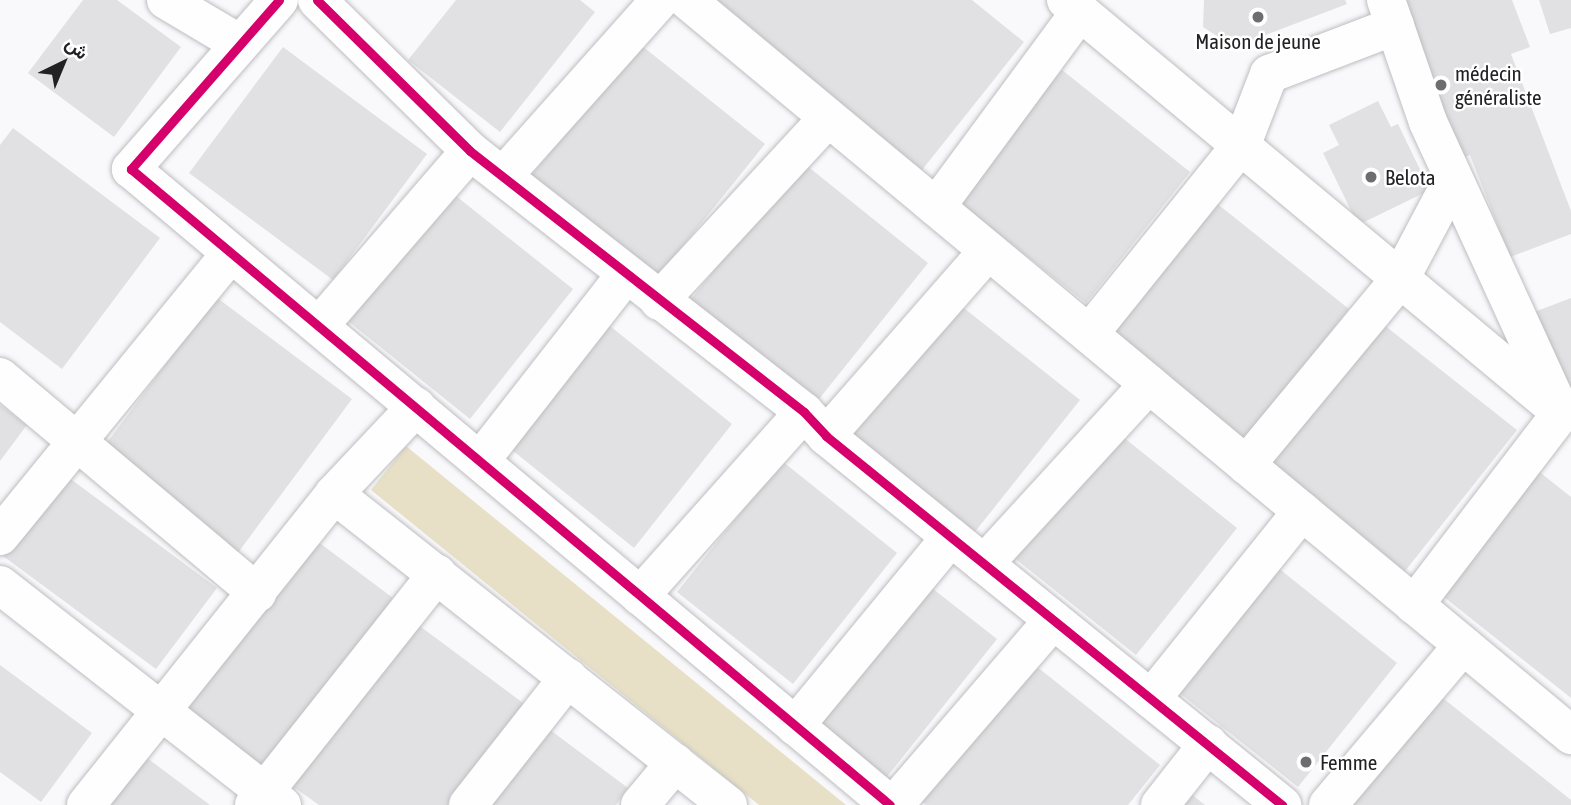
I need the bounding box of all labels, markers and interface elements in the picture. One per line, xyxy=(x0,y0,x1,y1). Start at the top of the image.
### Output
marker: Maison de jeune xyxy=(1250,9,1266,25)
north arrow xyxy=(28,28,98,98)
place label: Maison de jeune xyxy=(1195,28,1321,54)
text: ش xyxy=(61,32,93,63)
place label: médecin généraliste xyxy=(1455,60,1542,110)
marker: médecin généraliste xyxy=(1433,77,1449,93)
place label: Belota xyxy=(1385,164,1436,190)
marker: Belota xyxy=(1363,169,1379,185)
place label: Femme xyxy=(1320,749,1377,775)
marker: Femme xyxy=(1298,754,1314,770)

